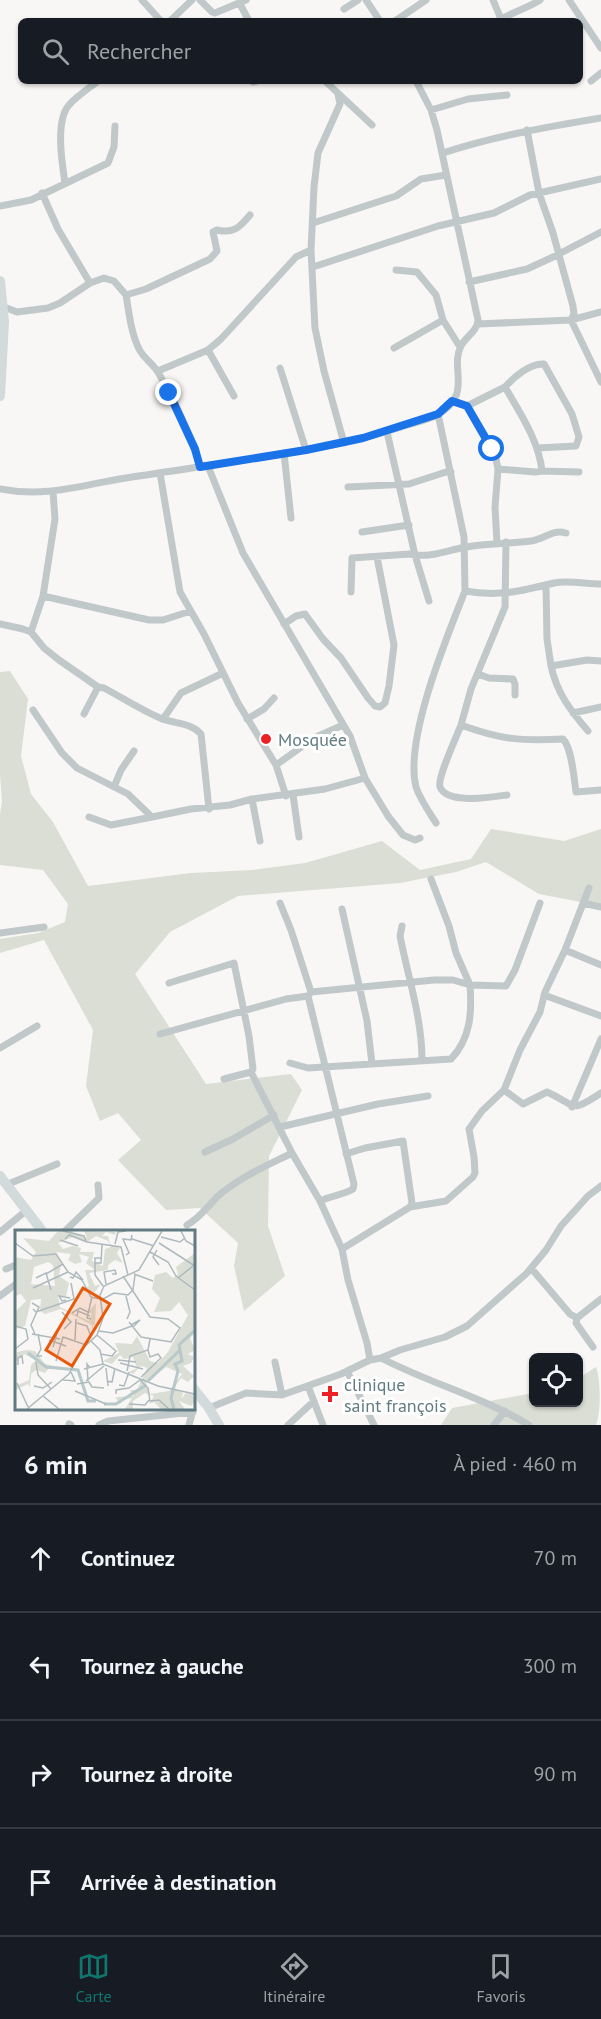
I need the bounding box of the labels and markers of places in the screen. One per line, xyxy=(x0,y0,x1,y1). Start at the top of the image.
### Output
place label: Mosquée xyxy=(278,728,347,751)
marker: Mosquée xyxy=(259,732,273,746)
place label: clinique saint françois xyxy=(344,1373,446,1417)
marker: clinique saint françois xyxy=(321,1385,339,1403)

